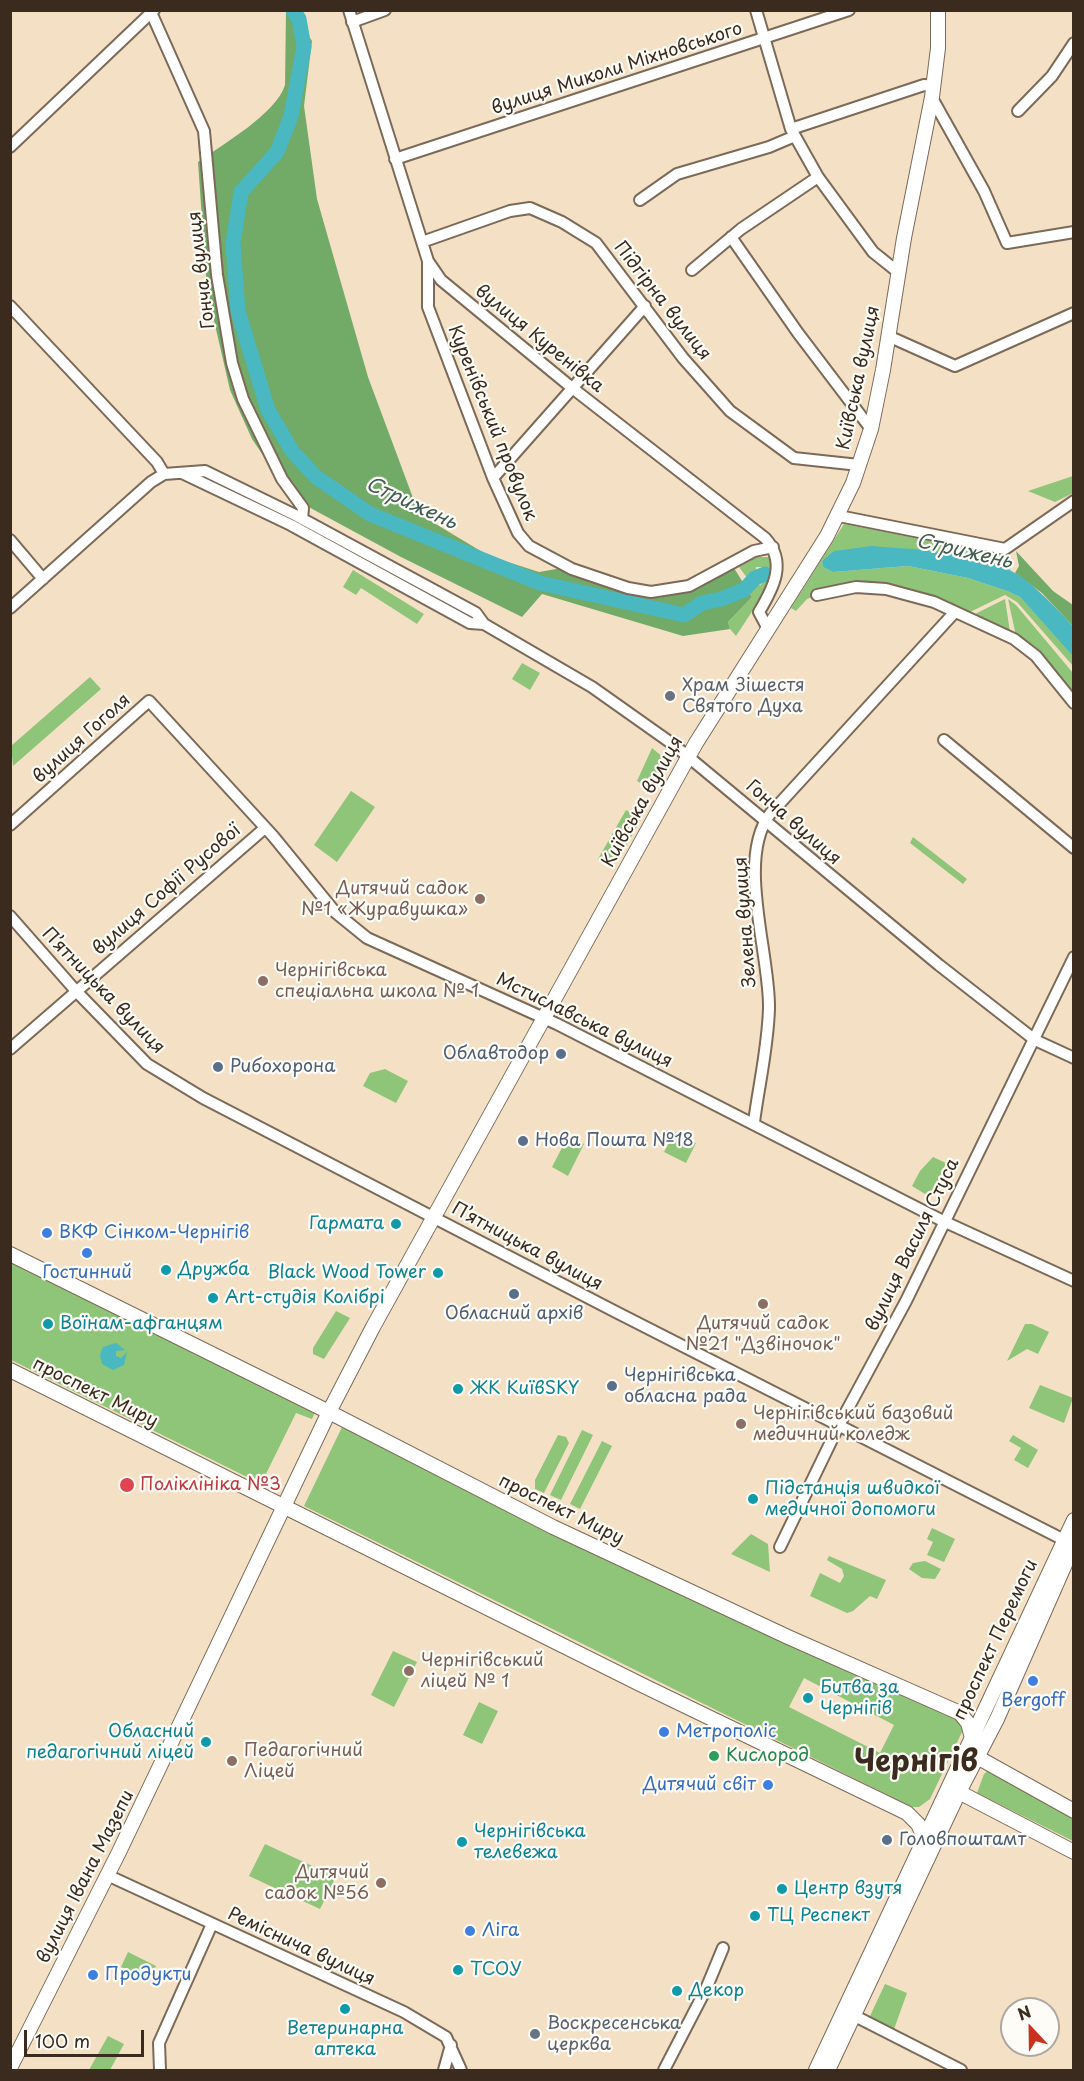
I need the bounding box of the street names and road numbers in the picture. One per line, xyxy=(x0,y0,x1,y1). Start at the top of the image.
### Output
street label: вулиця Миколи Міхновського xyxy=(489,18,745,120)
street label: Гонча вулиця xyxy=(184,210,220,330)
street label: Підгірна вулиця xyxy=(609,237,715,365)
street label: вулиця Куренівка xyxy=(470,280,608,398)
street label: Київська вулиця xyxy=(833,304,885,452)
street label: Куренівський провулок xyxy=(443,322,541,524)
street label: вулиця Гоголя xyxy=(29,690,135,788)
street label: Київська вулиця xyxy=(598,733,688,871)
street label: Гонча вулиця xyxy=(741,776,845,870)
street label: вулиця Софії Русової xyxy=(89,820,245,960)
street label: Зелена вулиця xyxy=(731,856,761,988)
street label: Пʼятницька вулиця xyxy=(37,923,169,1059)
street label: Мстиславська вулиця xyxy=(492,969,676,1073)
street label: вулиця Василя Стуса xyxy=(862,1155,964,1335)
street label: Пʼятницька вулиця xyxy=(448,1198,606,1296)
street label: проспект Миру xyxy=(29,1353,161,1433)
street label: проспект Миру xyxy=(495,1470,627,1550)
street label: проспект Перемоги xyxy=(949,1556,1043,1724)
street label: вулиця Івана Мазепи xyxy=(33,1787,139,1967)
street label: Реміснича вулиця xyxy=(224,1903,378,1991)

